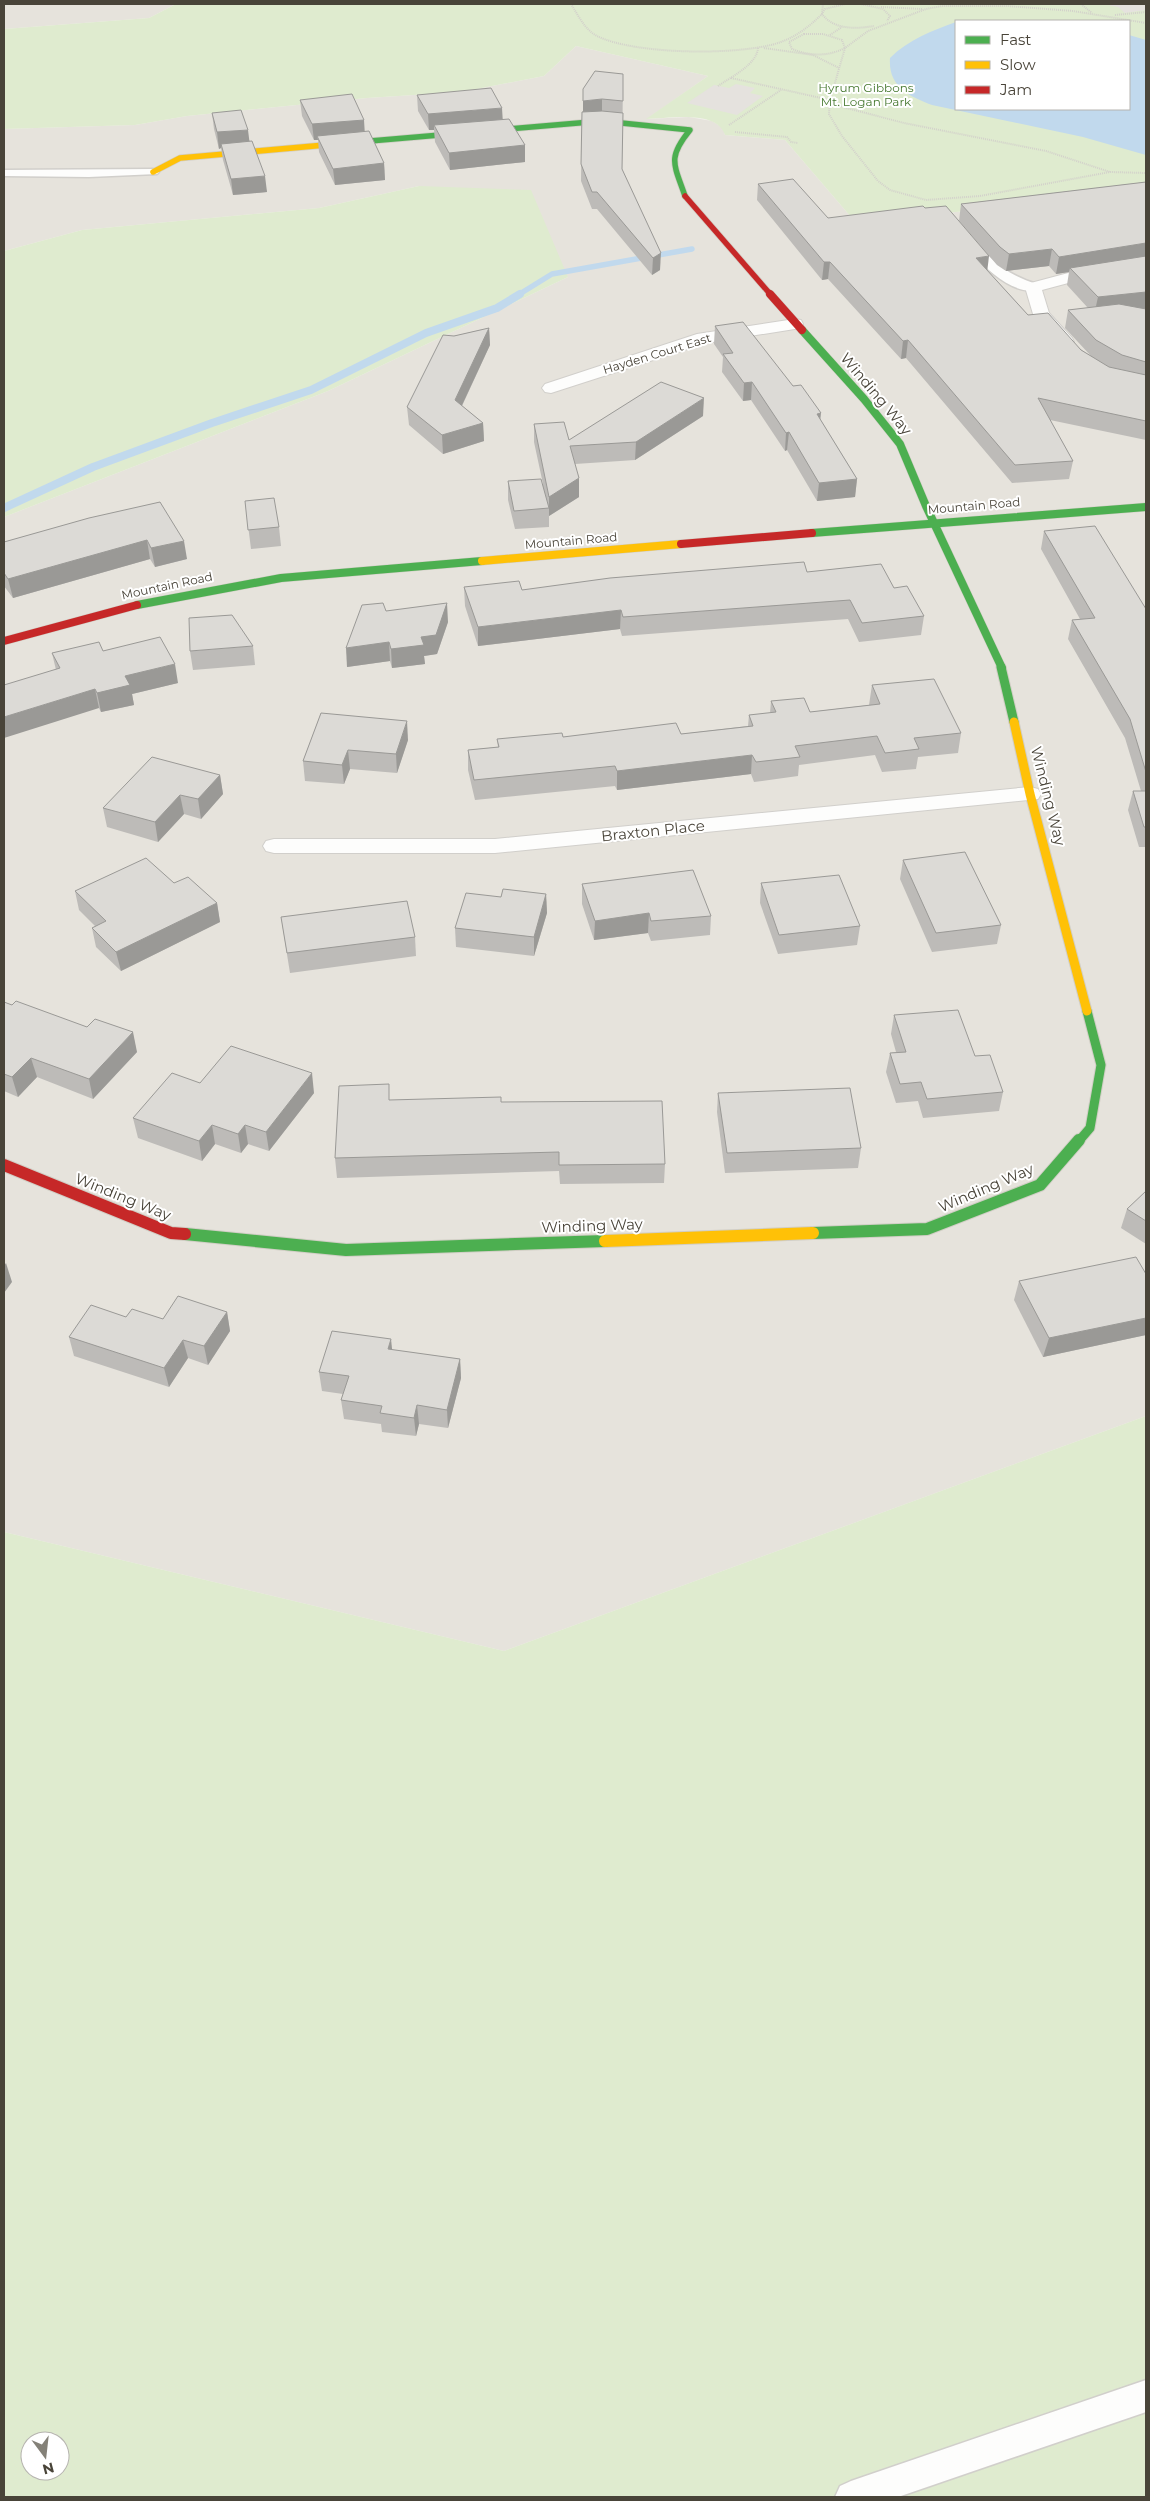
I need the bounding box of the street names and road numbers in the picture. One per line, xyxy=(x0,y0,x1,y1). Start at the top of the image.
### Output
street label: Hayden Court East xyxy=(601,330,713,377)
street label: Winding Way xyxy=(836,349,917,439)
street label: Mountain Road xyxy=(927,494,1021,517)
street label: Mountain Road xyxy=(524,529,618,552)
street label: Mountain Road xyxy=(120,569,214,602)
street label: Winding Way xyxy=(1027,744,1070,848)
street label: Braxton Place xyxy=(600,816,706,845)
street label: Winding Way xyxy=(935,1159,1037,1216)
street label: Winding Way xyxy=(72,1169,175,1225)
street label: Winding Way xyxy=(541,1214,644,1237)

